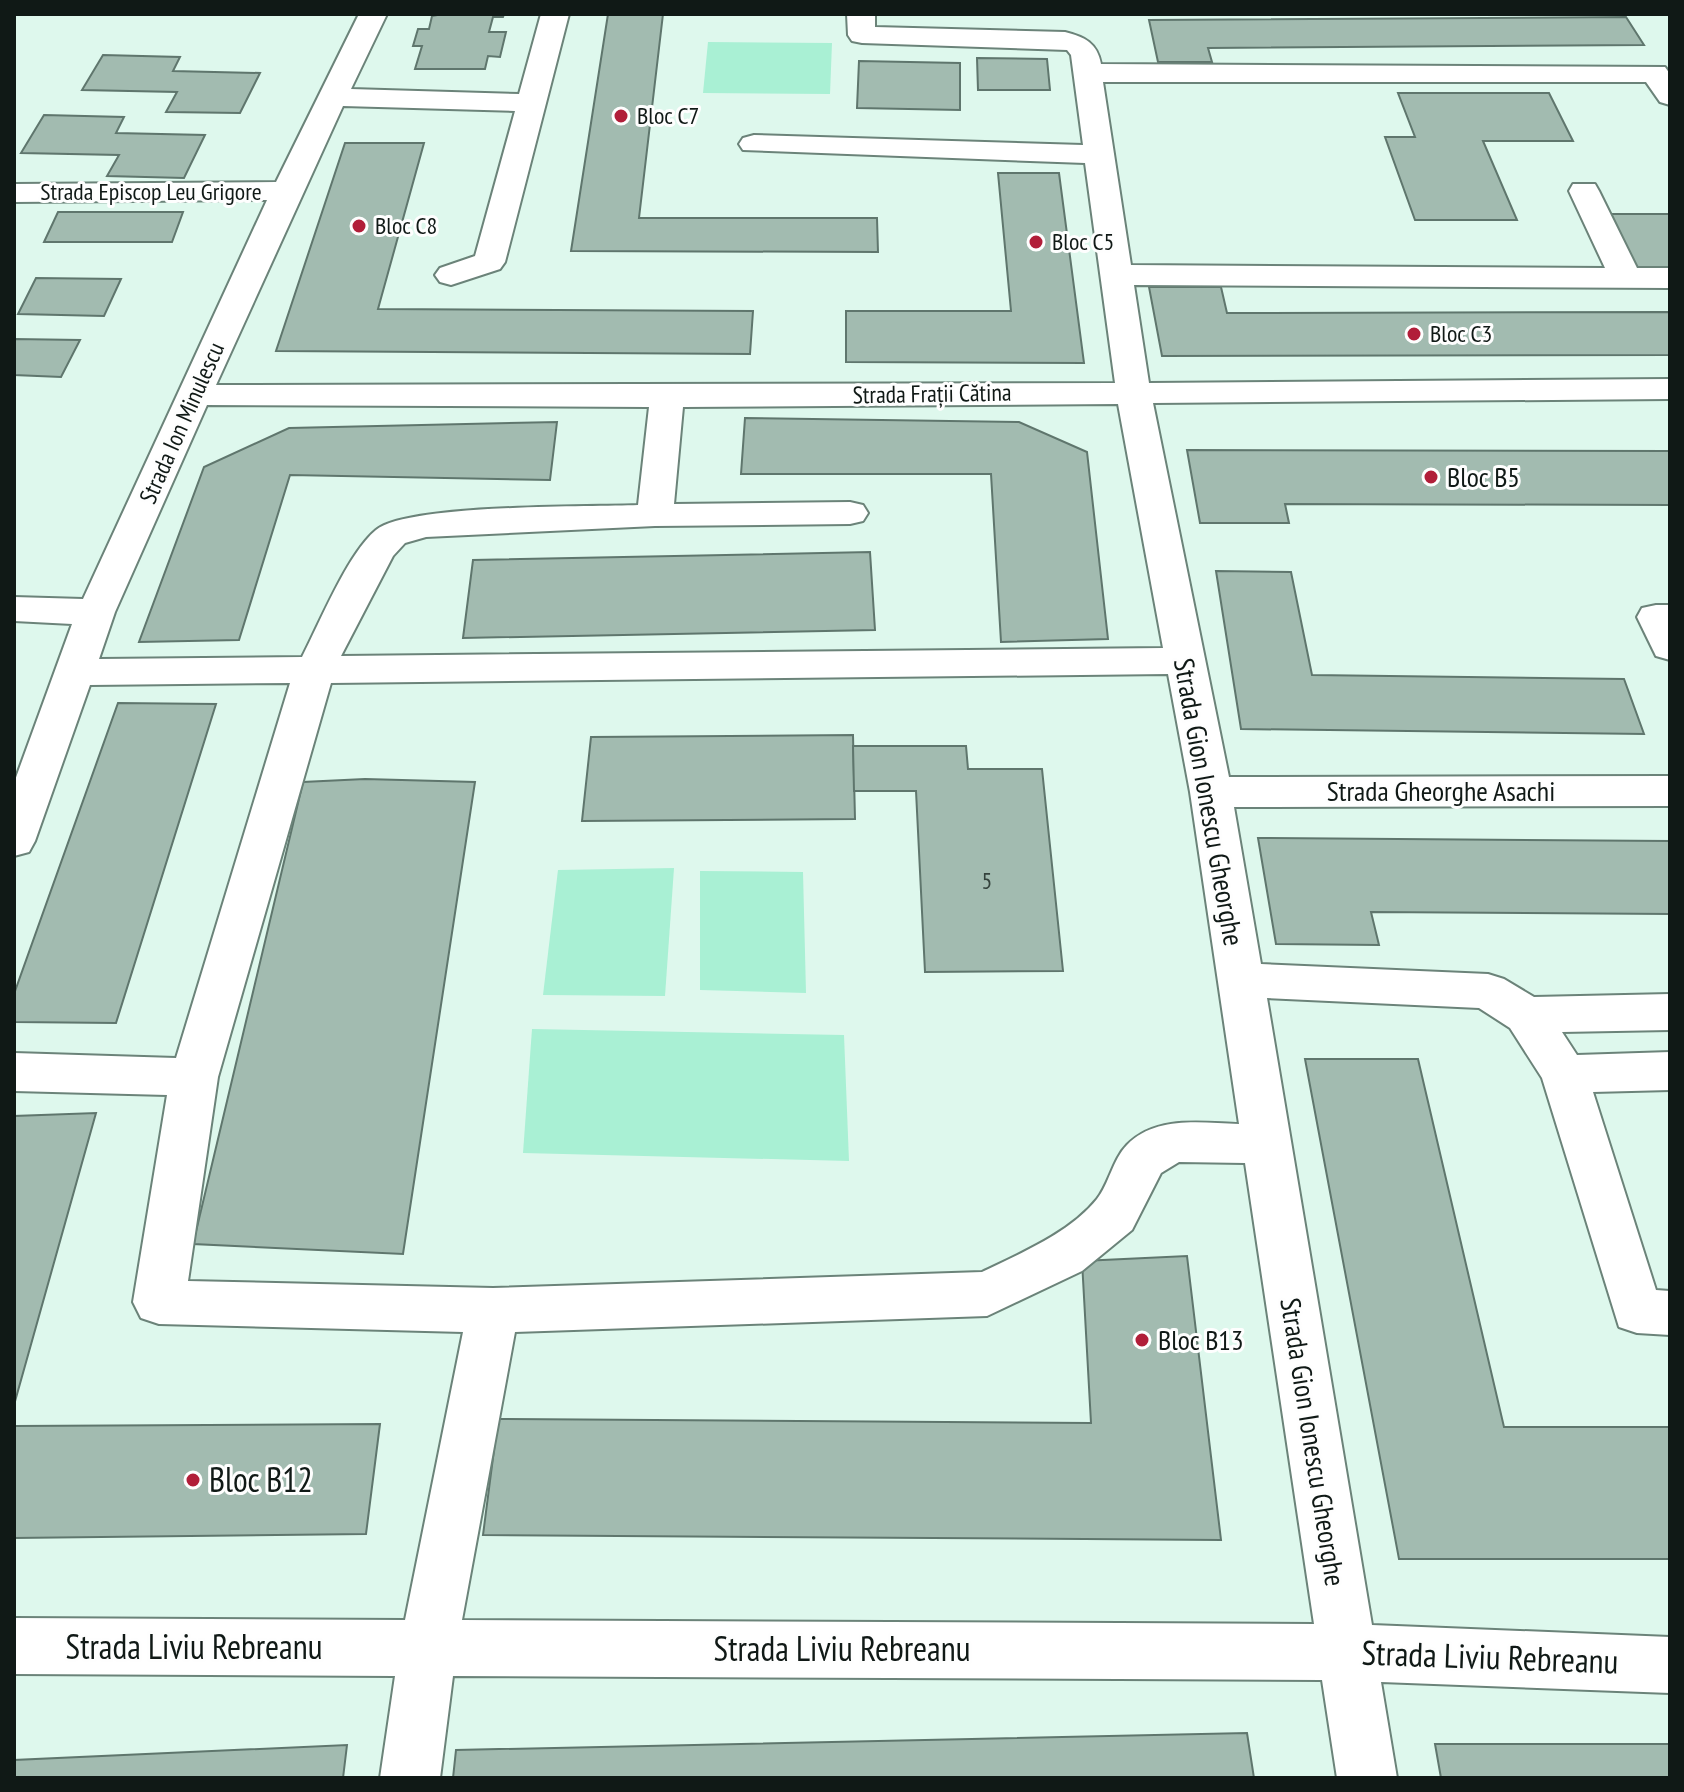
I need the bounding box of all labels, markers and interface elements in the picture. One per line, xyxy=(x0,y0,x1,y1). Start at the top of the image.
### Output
place label: Bloc C7 xyxy=(637,100,699,131)
marker: Bloc C7 xyxy=(612,107,630,125)
street label: Strada Episcop Leu Grigore xyxy=(40,176,262,207)
place label: Bloc C8 xyxy=(375,210,437,241)
marker: Bloc C8 xyxy=(350,217,368,235)
place label: Bloc C5 xyxy=(1052,226,1114,257)
marker: Bloc C5 xyxy=(1027,233,1045,251)
place label: Bloc C3 xyxy=(1430,318,1492,349)
marker: Bloc C3 xyxy=(1405,325,1423,343)
street label: Strada Ion Minulescu xyxy=(132,337,231,508)
street label: Strada Frații Cătina xyxy=(852,377,1012,410)
place label: Bloc B5 xyxy=(1447,458,1520,495)
marker: Bloc B5 xyxy=(1422,468,1440,486)
street label: Strada Gion Ionescu Gheorghe xyxy=(1166,655,1253,949)
street label: Strada Gheorghe Asachi xyxy=(1327,772,1555,809)
house number: 5 xyxy=(982,865,992,896)
street label: Strada Gion Ionescu Gheorghe xyxy=(1272,1295,1355,1589)
place label: Bloc B13 xyxy=(1158,1321,1244,1358)
marker: Bloc B13 xyxy=(1133,1331,1151,1349)
place label: Bloc B12 xyxy=(209,1457,313,1501)
marker: Bloc B12 xyxy=(184,1471,202,1489)
street label: Strada Liviu Rebreanu xyxy=(66,1624,322,1668)
street label: Strada Liviu Rebreanu xyxy=(714,1626,970,1670)
street label: Strada Liviu Rebreanu xyxy=(1361,1630,1619,1682)

